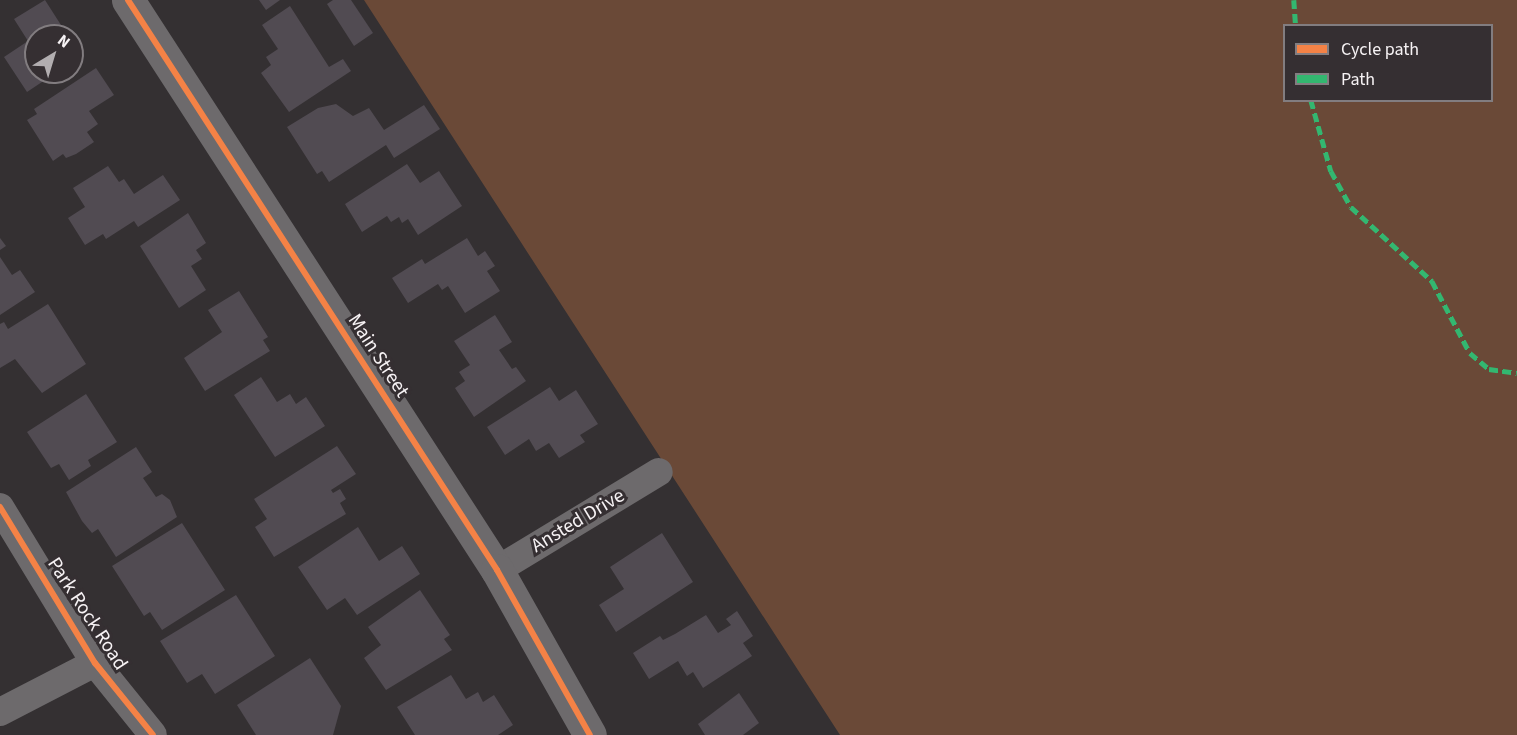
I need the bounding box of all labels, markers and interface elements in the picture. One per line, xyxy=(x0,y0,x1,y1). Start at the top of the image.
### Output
north arrow xyxy=(24,24,84,84)
legend xyxy=(1283,24,1493,102)
text: N xyxy=(53,29,75,53)
text: Cycle path xyxy=(1341,37,1419,62)
text: Path xyxy=(1341,67,1375,92)
street label: Main Street xyxy=(342,310,414,402)
street label: Ansted Drive xyxy=(527,484,629,558)
street label: Park Rock Road xyxy=(42,553,132,675)

